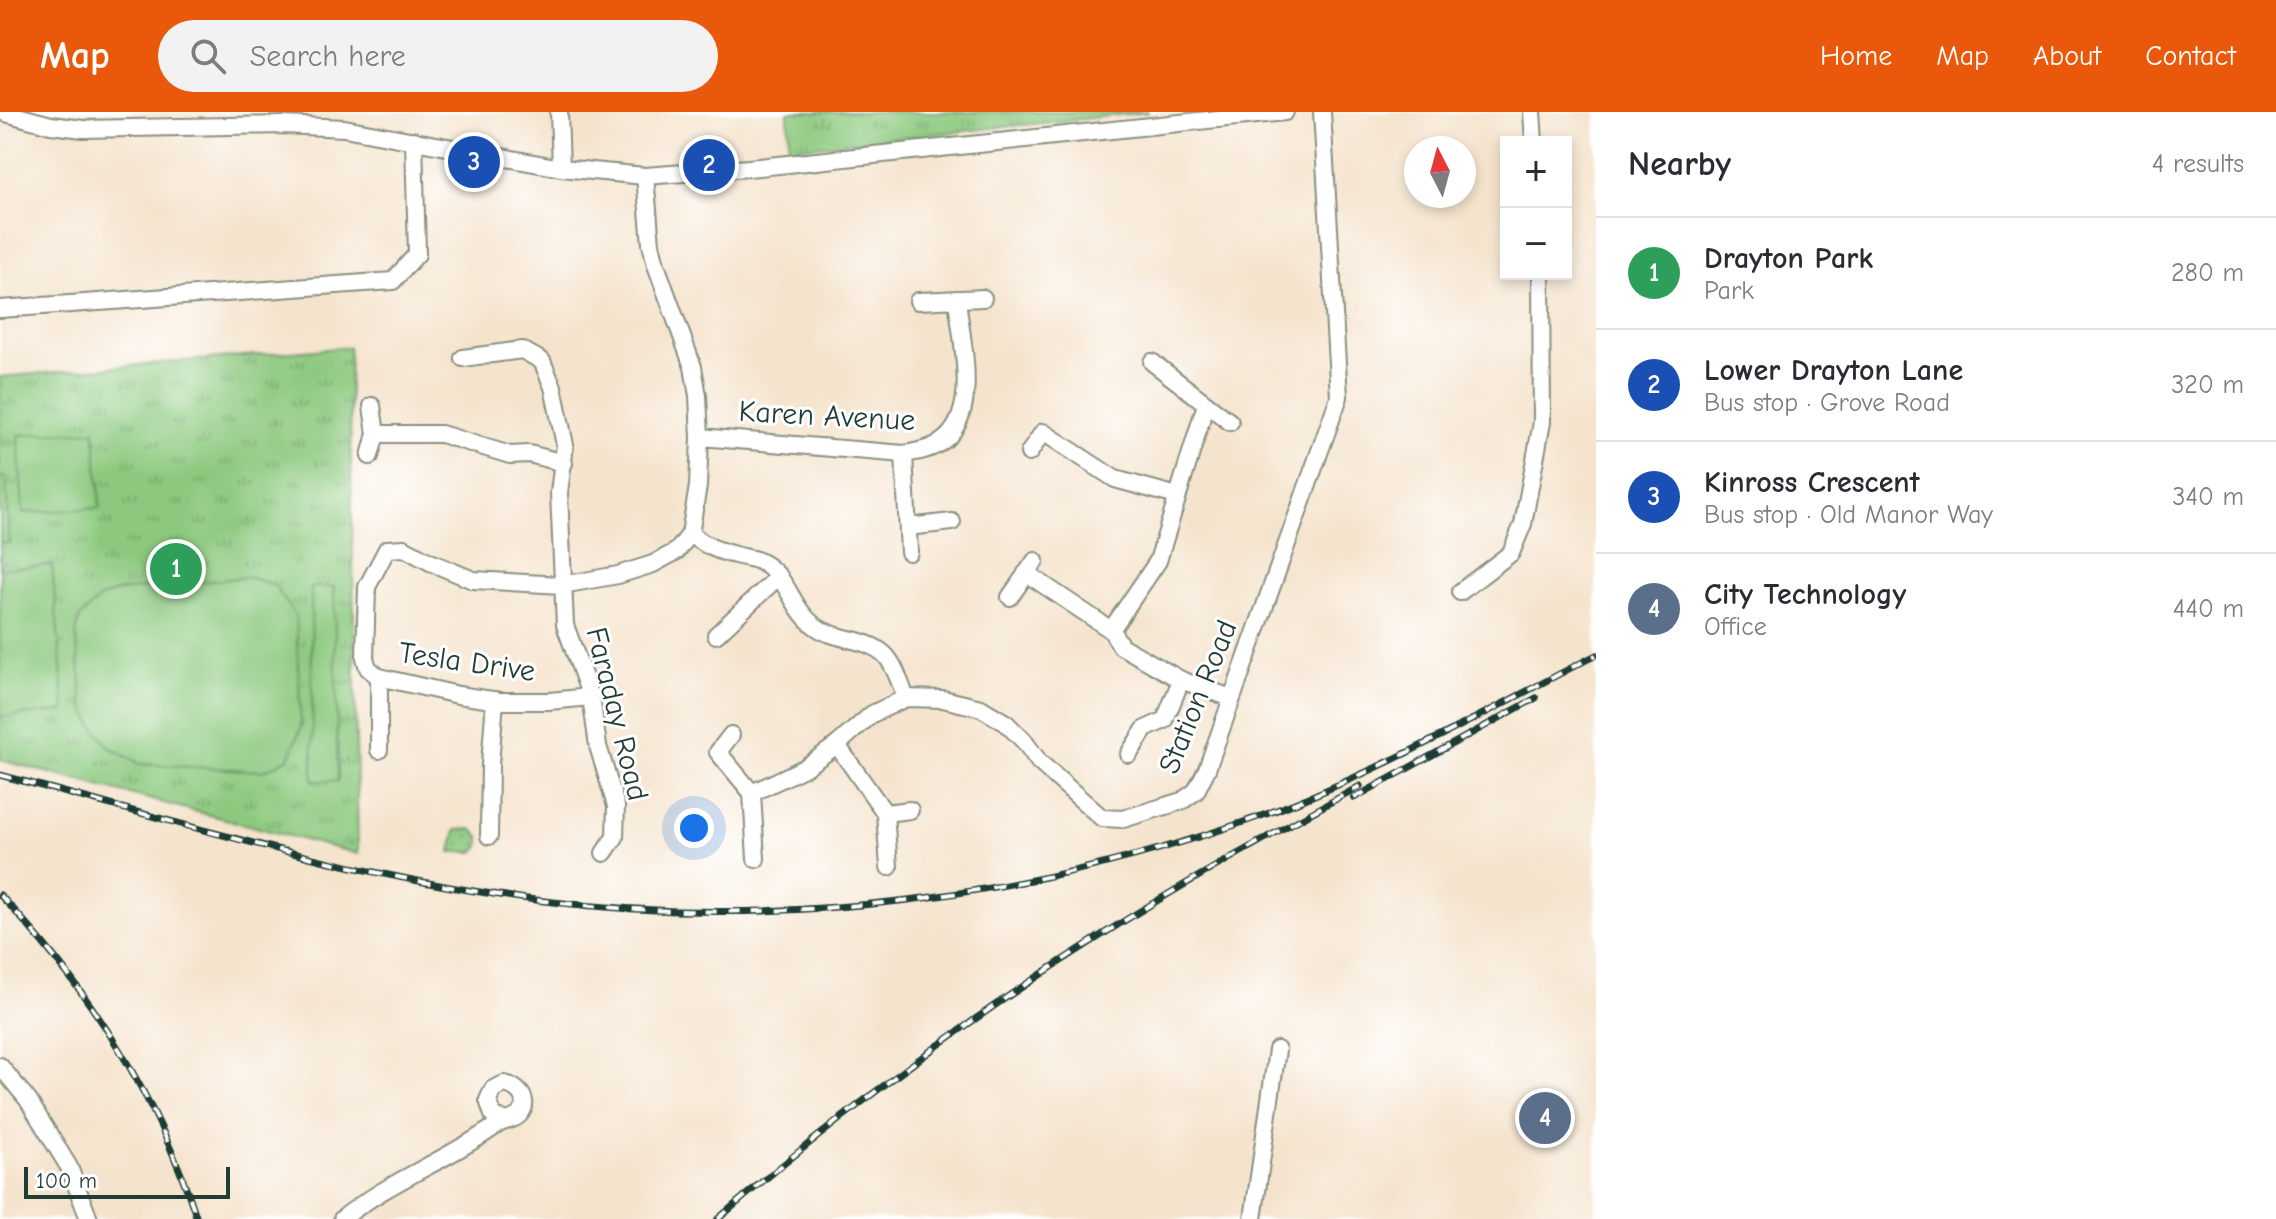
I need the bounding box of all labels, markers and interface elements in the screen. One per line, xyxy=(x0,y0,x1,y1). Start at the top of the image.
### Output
search box xyxy=(158,20,718,92)
text: Map xyxy=(40,34,110,78)
icon: search xyxy=(186,34,230,78)
text: Search here xyxy=(250,39,406,74)
text: Home xyxy=(1820,40,1892,72)
text: Map xyxy=(1936,40,1989,72)
text: About xyxy=(2033,40,2101,72)
text: Contact xyxy=(2145,40,2236,72)
pin: 3 xyxy=(448,132,500,192)
pin: 2 xyxy=(683,135,735,195)
north arrow xyxy=(1404,136,1476,208)
map controls xyxy=(1500,136,1572,280)
button: + xyxy=(1500,136,1572,208)
text: Nearby xyxy=(1628,144,1731,184)
text: 4 results xyxy=(2152,149,2244,179)
button: − xyxy=(1500,208,1572,280)
text: Drayton Park xyxy=(1704,241,1873,276)
text: 1 xyxy=(1649,258,1659,288)
text: 280 m xyxy=(2171,258,2244,288)
text: Park xyxy=(1704,276,1754,306)
text: Lower Drayton Lane xyxy=(1704,353,1963,388)
text: 2 xyxy=(1648,370,1660,400)
text: 320 m xyxy=(2171,370,2244,400)
text: Bus stop · Grove Road xyxy=(1704,388,1950,418)
street label: Karen Avenue xyxy=(738,394,916,438)
text: Kinross Crescent xyxy=(1704,465,1920,500)
text: 3 xyxy=(1648,482,1660,512)
text: 340 m xyxy=(2172,482,2244,512)
text: Bus stop · Old Manor Way xyxy=(1704,500,1993,530)
pin: 1 xyxy=(150,539,202,599)
text: City Technology xyxy=(1704,577,1906,612)
text: 4 xyxy=(1648,594,1660,624)
text: 440 m xyxy=(2173,594,2244,624)
text: Office xyxy=(1704,612,1767,642)
street label: Station Road xyxy=(1151,615,1245,779)
street label: Faraday Road xyxy=(579,624,655,804)
street label: Tesla Drive xyxy=(397,635,537,689)
your location xyxy=(674,808,714,848)
pin: 4 xyxy=(1519,1088,1571,1148)
scale bar xyxy=(24,1163,230,1199)
text: 100 m xyxy=(36,1168,97,1194)

